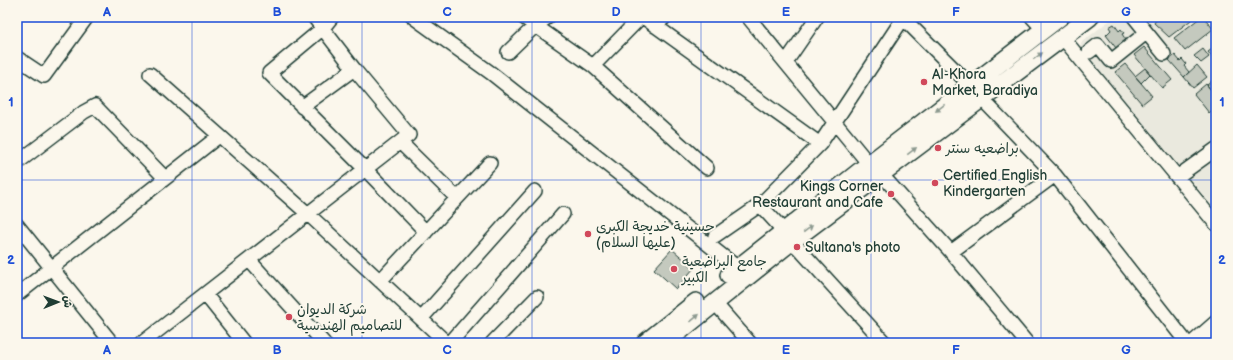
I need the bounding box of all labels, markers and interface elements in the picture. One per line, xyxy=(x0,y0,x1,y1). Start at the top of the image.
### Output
text: A xyxy=(102,4,111,20)
text: B xyxy=(272,4,282,20)
text: C xyxy=(442,4,452,20)
text: D xyxy=(611,4,621,20)
text: E xyxy=(782,4,791,20)
text: F xyxy=(952,4,960,20)
text: G xyxy=(1121,4,1131,20)
one-way arrow xyxy=(1033,52,1044,60)
place label: Al-Khora Market, Baradiya xyxy=(932,66,1038,99)
marker: Al-Khora Market, Baradiya xyxy=(919,77,929,87)
text: 1 xyxy=(8,94,14,110)
text: 1 xyxy=(1219,94,1225,110)
one-way arrow xyxy=(934,104,945,113)
place label: براضعيه سنتر xyxy=(945,140,1019,157)
marker: براضعيه سنتر xyxy=(933,143,943,153)
one-way arrow xyxy=(906,147,917,155)
place label: Certified English Kindergarten xyxy=(943,167,1047,200)
place label: Kings Corner Restaurant and Cafe xyxy=(752,178,884,211)
marker: Certified English Kindergarten xyxy=(930,178,940,188)
marker: Kings Corner Restaurant and Cafe xyxy=(886,189,896,199)
place label: حسينية خديجة الكبرى (عليها السلام) xyxy=(596,218,715,253)
one-way arrow xyxy=(802,225,813,233)
marker: حسينية خديجة الكبرى (عليها السلام) xyxy=(583,229,593,239)
place label: Sultana's photo xyxy=(805,239,900,256)
marker: Sultana's photo xyxy=(792,242,802,252)
text: 2 xyxy=(7,252,15,268)
text: 2 xyxy=(1218,252,1226,268)
place label: جامع البراضعية الكبير xyxy=(681,253,767,286)
marker: جامع البراضعية الكبير xyxy=(669,264,679,274)
north arrow xyxy=(38,282,78,322)
text: ش xyxy=(61,296,74,308)
place label: شركة الديوان للتصاميم الهندسية xyxy=(297,301,402,336)
marker: شركة الديوان للتصاميم الهندسية xyxy=(284,312,294,322)
one-way arrow xyxy=(689,314,700,323)
text: A xyxy=(102,342,111,358)
text: B xyxy=(272,342,282,358)
text: C xyxy=(442,342,452,358)
text: D xyxy=(611,342,621,358)
text: E xyxy=(782,342,791,358)
text: F xyxy=(952,342,960,358)
text: G xyxy=(1121,342,1131,358)

